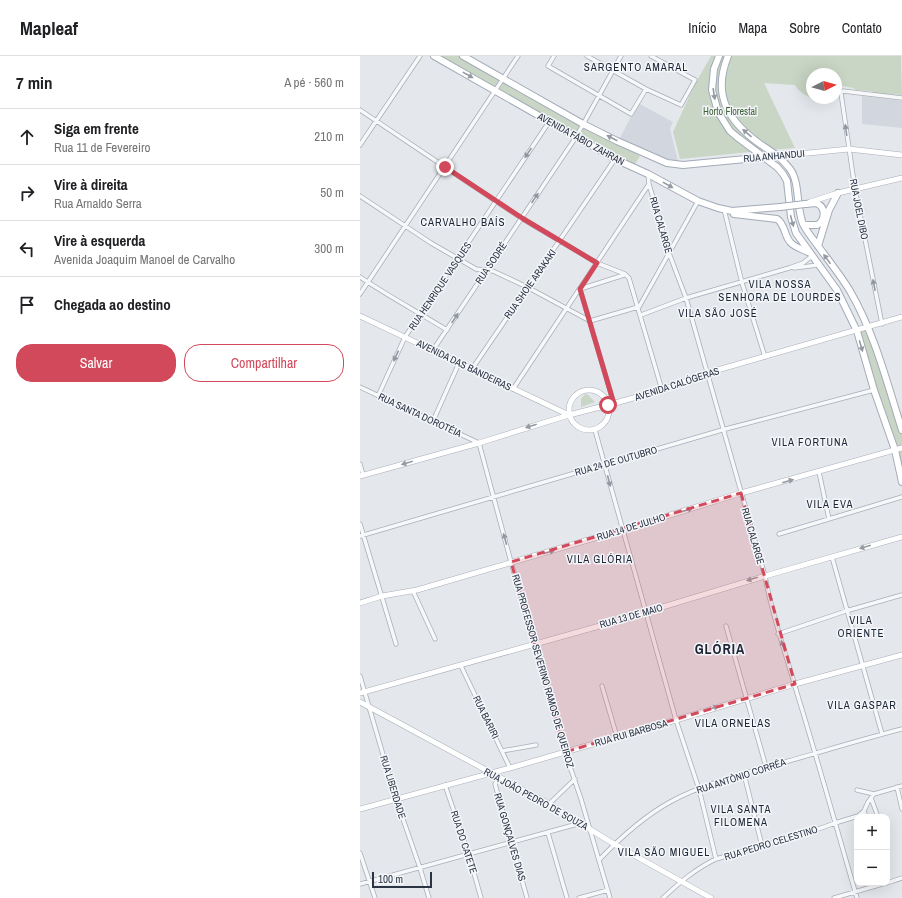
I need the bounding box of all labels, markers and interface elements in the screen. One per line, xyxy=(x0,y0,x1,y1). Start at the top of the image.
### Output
text: Mapleaf xyxy=(20,15,78,41)
text: Início xyxy=(688,19,716,37)
text: Mapa xyxy=(738,19,767,37)
text: Sobre xyxy=(789,19,820,37)
text: Contato xyxy=(842,19,882,37)
district label: SARGENTO AMARAL xyxy=(584,60,688,74)
north arrow xyxy=(806,68,842,104)
text: 7 min xyxy=(16,71,52,94)
one-way arrow xyxy=(462,72,474,78)
text: A pé · 560 m xyxy=(284,74,344,91)
one-way arrow xyxy=(711,88,717,100)
park label: Horto Florestal xyxy=(703,105,757,118)
street label: AVENIDA FÁBIO ZAHRAN xyxy=(534,109,627,168)
text: Siga em frente xyxy=(54,118,139,139)
one-way arrow xyxy=(843,124,849,136)
icon: ahead xyxy=(16,126,38,148)
text: 210 m xyxy=(314,128,344,145)
one-way arrow xyxy=(741,128,752,137)
one-way arrow xyxy=(606,135,618,141)
text: Rua 11 de Fevereiro xyxy=(54,139,150,156)
street label: RUA ANHANDUI xyxy=(743,147,805,165)
one-way arrow xyxy=(524,148,532,158)
route end xyxy=(436,158,454,176)
text: Vire à direita xyxy=(54,174,128,195)
street label: RUA JOEL DIBO xyxy=(847,177,871,241)
icon: right xyxy=(16,182,38,204)
one-way arrow xyxy=(662,182,674,188)
text: 50 m xyxy=(320,184,344,201)
one-way arrow xyxy=(531,193,539,203)
text: Rua Arnaldo Serra xyxy=(54,195,142,212)
street label: RUA CALARGE xyxy=(647,195,675,255)
district label: CARVALHO BAÍS xyxy=(421,215,505,229)
one-way arrow xyxy=(790,215,796,227)
text: Vire à esquerda xyxy=(54,230,145,251)
icon: left xyxy=(16,238,38,260)
street label: RUA HENRIQUE VASQUES xyxy=(406,239,475,333)
street label: RUA SODRÉ xyxy=(472,239,510,287)
text: 300 m xyxy=(314,240,344,257)
street label: RUA SHOIE ARAKAKI xyxy=(501,247,559,321)
text: Avenida Joaquim Manoel de Carvalho xyxy=(54,251,235,268)
one-way arrow xyxy=(823,253,831,264)
district label: VILA NOSSA SENHORA DE LOURDES xyxy=(718,277,842,304)
one-way arrow xyxy=(871,279,877,291)
icon: arrive xyxy=(16,294,38,316)
text: Chegada ao destino xyxy=(54,294,171,315)
district label: VILA SÃO JOSÉ xyxy=(678,306,758,320)
one-way arrow xyxy=(451,313,459,323)
street label: AVENIDA DAS BANDEIRAS xyxy=(414,336,514,394)
one-way arrow xyxy=(859,340,865,352)
button: Salvar xyxy=(16,344,176,382)
button: Compartilhar xyxy=(184,344,344,382)
one-way arrow xyxy=(393,350,399,361)
street label: AVENIDA CALÓGERAS xyxy=(632,364,721,404)
street label: RUA SANTA DOROTÉIA xyxy=(376,390,464,440)
route start xyxy=(599,396,617,414)
one-way arrow xyxy=(525,423,537,429)
district label: VILA FORTUNA xyxy=(771,435,849,449)
street label: RUA 24 DE OUTUBRO xyxy=(573,443,659,479)
one-way arrow xyxy=(400,460,412,466)
one-way arrow xyxy=(606,475,612,487)
one-way arrow xyxy=(782,478,794,484)
district label: VILA EVA xyxy=(807,497,853,511)
street label: RUA CALARGE xyxy=(739,506,767,566)
one-way arrow xyxy=(681,507,693,513)
street label: RUA 14 DE JULHO xyxy=(595,510,667,544)
one-way arrow xyxy=(502,533,508,545)
one-way arrow xyxy=(858,545,871,551)
one-way arrow xyxy=(543,549,555,555)
district label: VILA GLÓRIA xyxy=(567,552,633,566)
street label: RUA PROFESSOR SEVERINO RAMOS DE QUEIROZ xyxy=(509,573,577,769)
one-way arrow xyxy=(746,576,758,582)
street label: RUA 13 DE MAIO xyxy=(598,601,664,631)
district label: VILA ORIENTE xyxy=(837,613,885,640)
district label: GLÓRIA xyxy=(695,640,745,658)
one-way arrow xyxy=(779,640,785,652)
street label: RUA BARIRI xyxy=(470,693,502,741)
district label: VILA GASPAR xyxy=(827,698,897,712)
one-way arrow xyxy=(708,705,720,711)
street label: RUA RUI BARBOSA xyxy=(593,716,669,750)
district label: VILA ORNELAS xyxy=(695,716,771,730)
street label: RUA LIBERDADE xyxy=(377,754,409,820)
street label: RUA ANTÔNIO CORRÊA xyxy=(695,755,788,797)
street label: RUA JOÃO PEDRO DE SOUZA xyxy=(482,765,591,833)
street label: RUA GONÇALVES DIAS xyxy=(491,791,529,883)
district label: VILA SANTA FILOMENA xyxy=(711,802,772,829)
street label: RUA DO CATETE xyxy=(448,809,480,875)
map controls xyxy=(854,814,890,886)
button: + xyxy=(854,814,890,850)
street label: RUA PEDRO CELESTINO xyxy=(723,823,819,863)
district label: VILA SÃO MIGUEL xyxy=(618,845,710,859)
button: − xyxy=(854,850,890,886)
scale bar xyxy=(372,870,432,889)
text: 100 m xyxy=(378,872,403,886)

